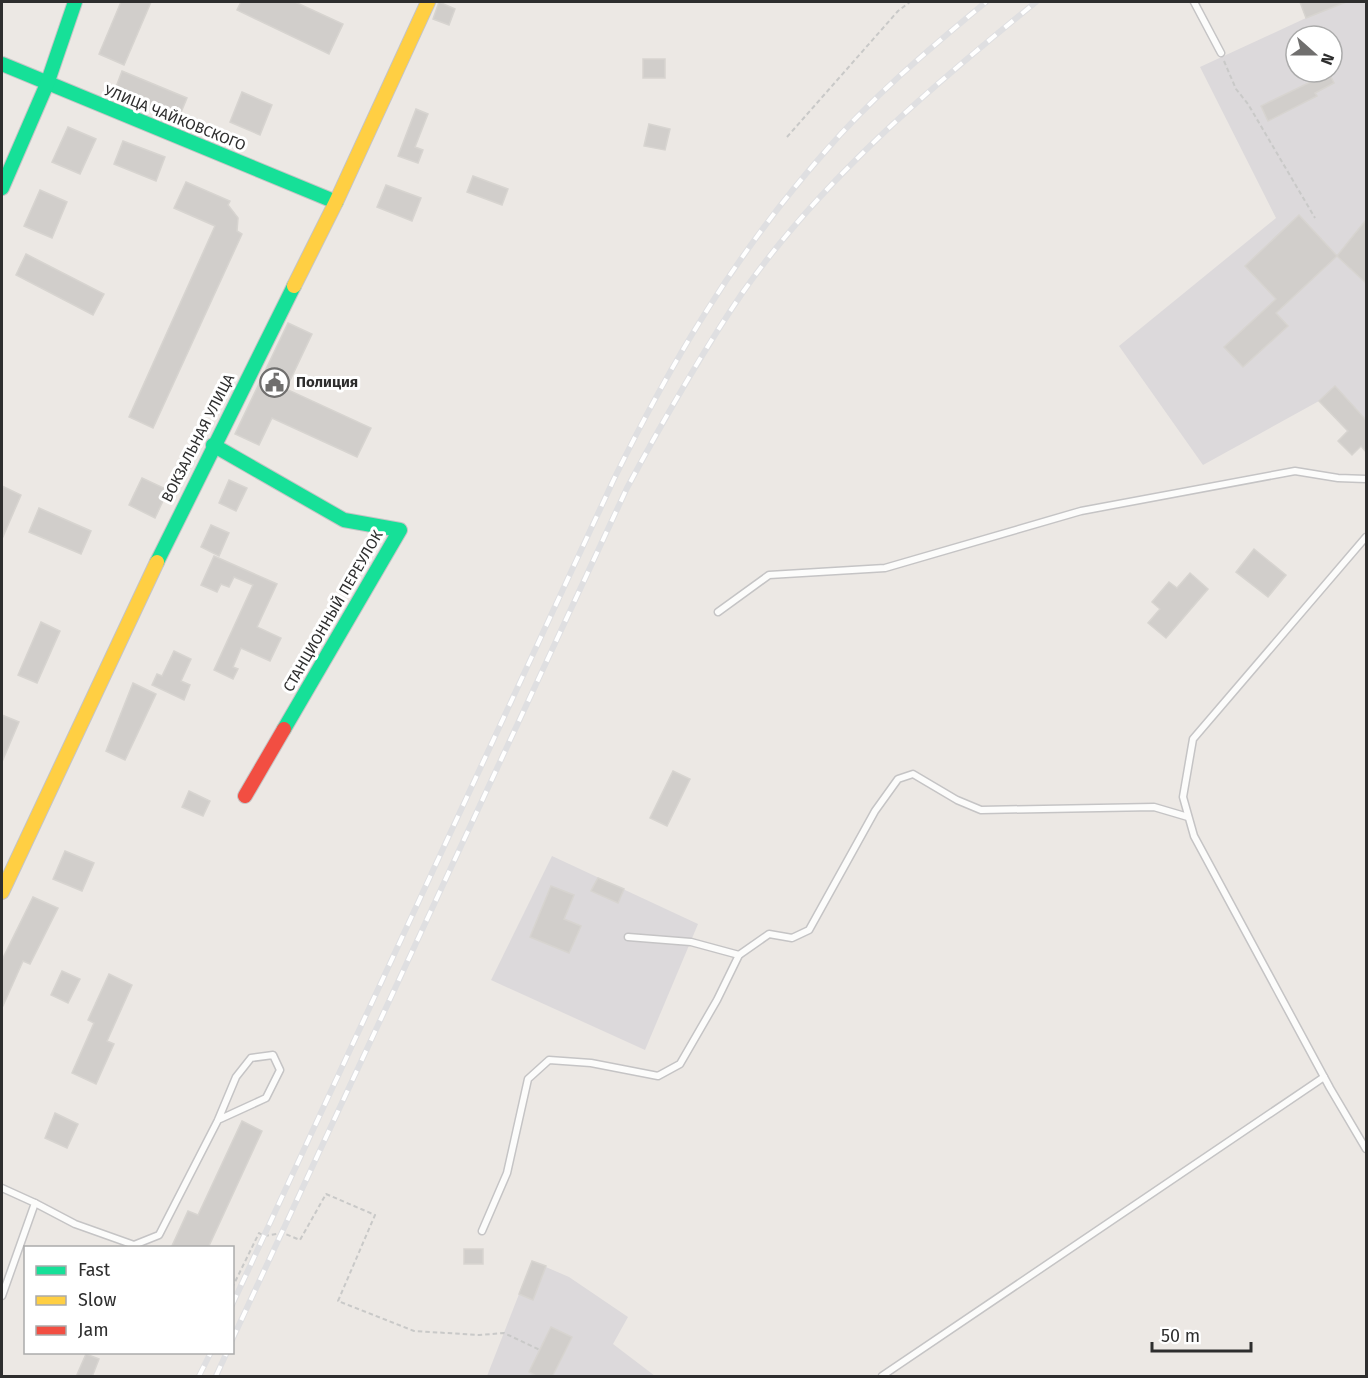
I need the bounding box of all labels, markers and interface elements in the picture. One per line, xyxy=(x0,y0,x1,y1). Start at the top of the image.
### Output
north arrow xyxy=(1284,24,1344,84)
text: N xyxy=(1317,51,1338,68)
street label: УЛИЦА ЧАЙКОВСКОГО xyxy=(102,81,248,155)
public building icon: Полиция xyxy=(259,366,291,398)
street label: ВОКЗАЛЬНАЯ УЛИЦА xyxy=(158,371,238,505)
place label: Полиция xyxy=(296,373,358,391)
street label: СТАНЦИОННЫЙ ПЕРЕУЛОК xyxy=(279,527,387,695)
legend xyxy=(24,1246,234,1354)
text: Fast xyxy=(78,1259,111,1281)
text: Slow xyxy=(78,1289,117,1311)
scale bar xyxy=(1152,1315,1251,1353)
text: Jam xyxy=(78,1319,109,1341)
text: 50 m xyxy=(1161,1325,1200,1347)

